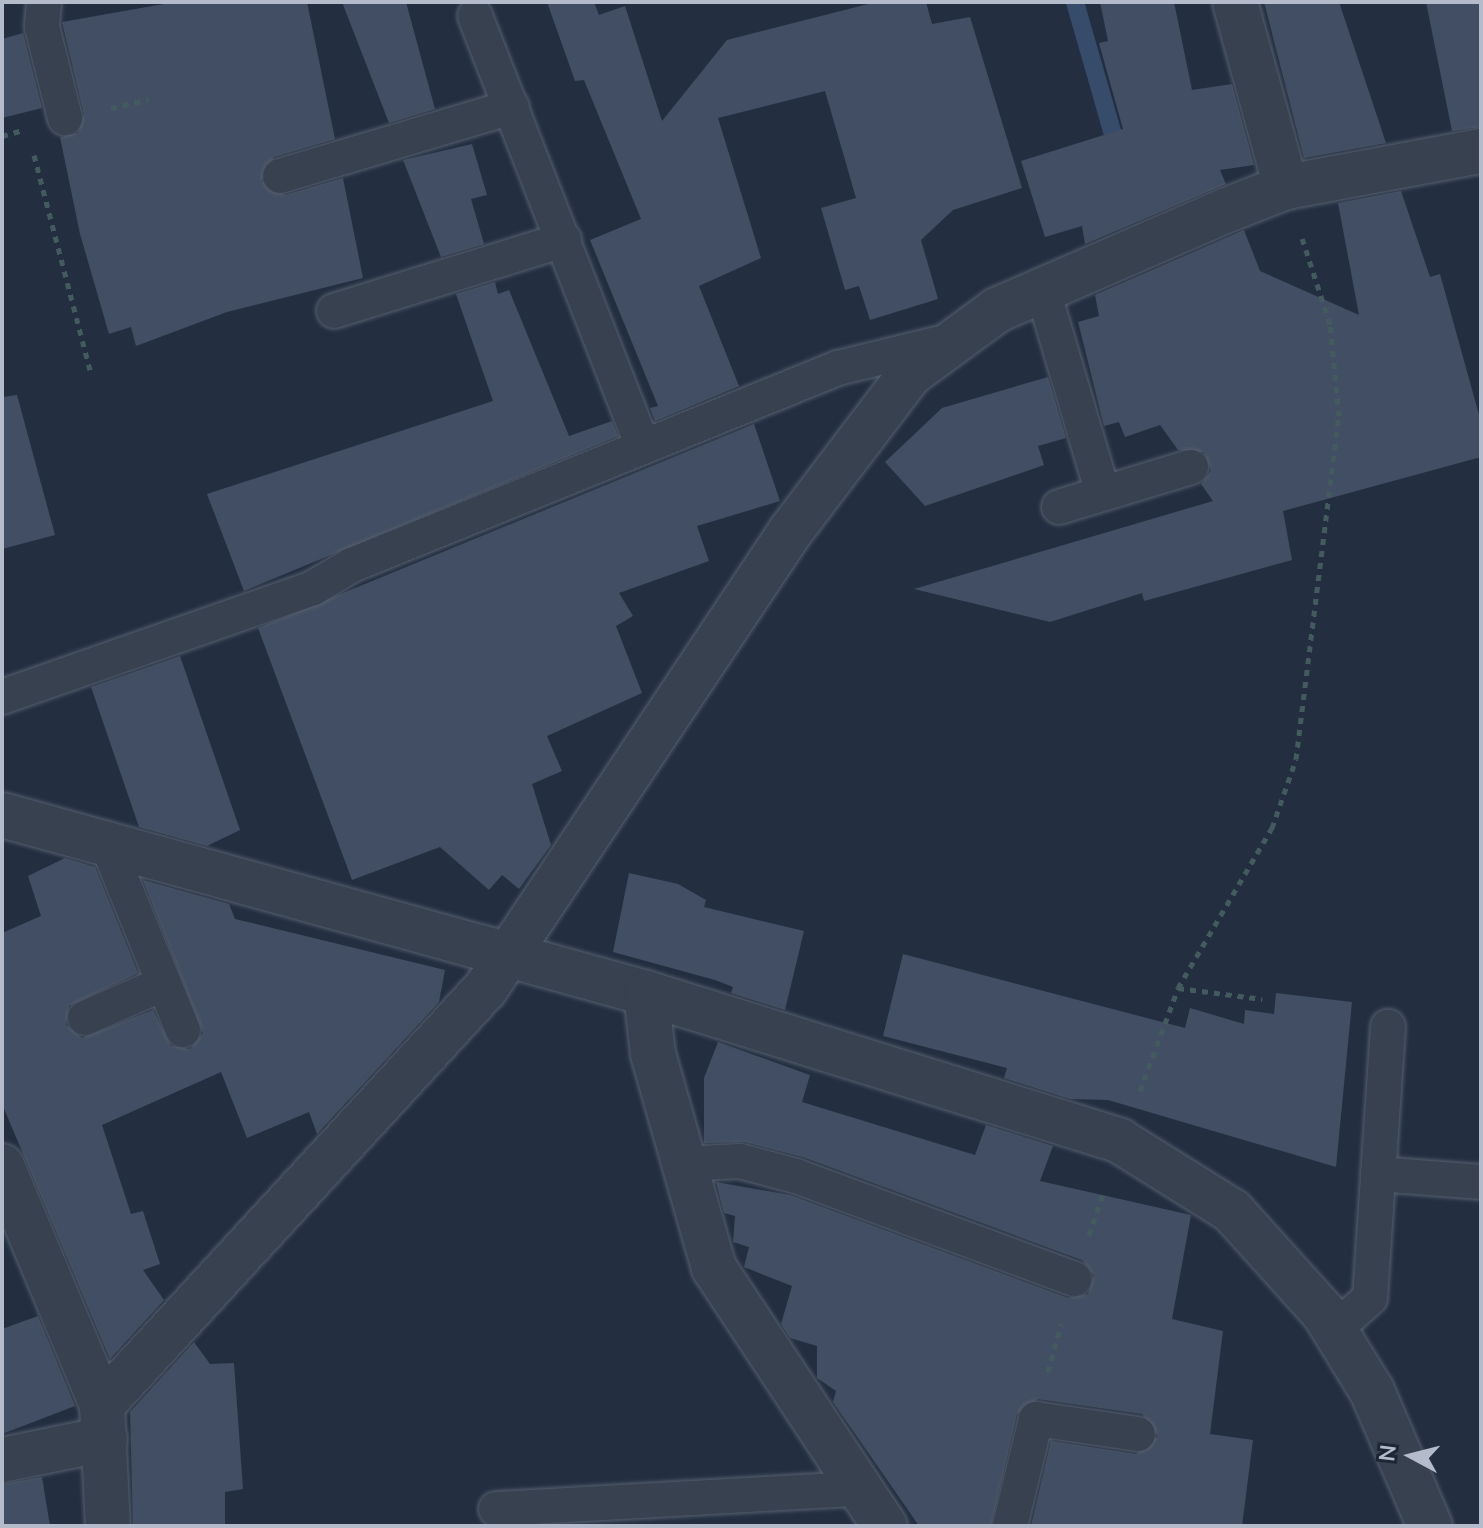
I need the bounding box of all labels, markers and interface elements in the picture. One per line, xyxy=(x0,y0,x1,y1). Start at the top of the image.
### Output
north arrow xyxy=(1371,1416,1451,1496)
text: N xyxy=(1372,1443,1402,1463)

